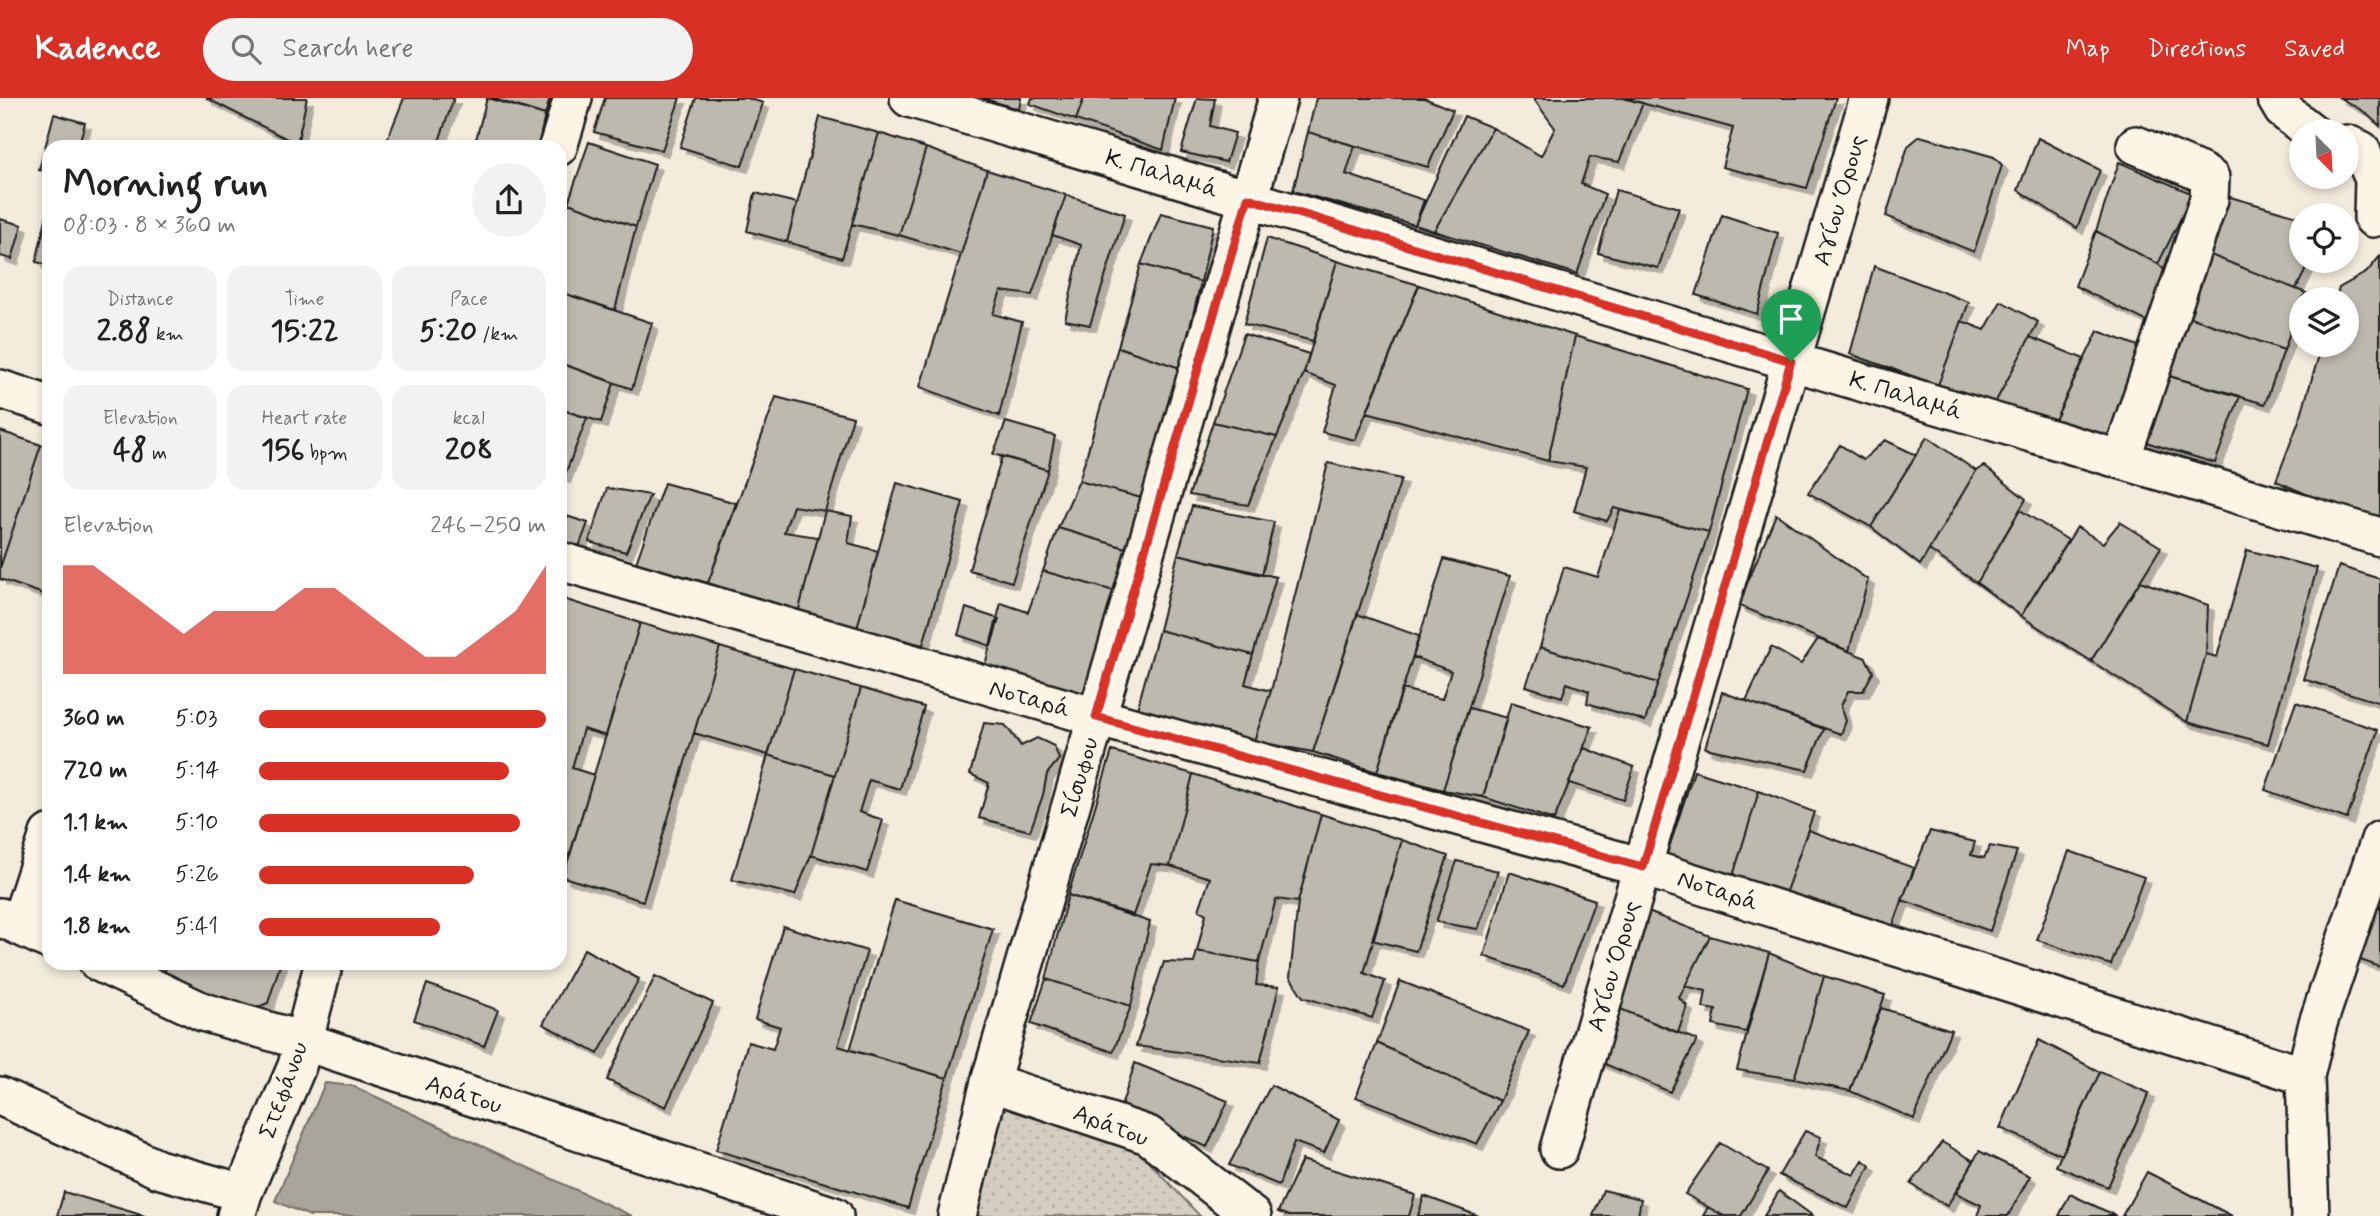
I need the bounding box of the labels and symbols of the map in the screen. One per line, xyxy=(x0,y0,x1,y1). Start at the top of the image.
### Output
north arrow xyxy=(2289,119,2359,189)
street label: Αγίου Όρους xyxy=(1807,131,1874,270)
street label: Κ. Παλαμά xyxy=(1101,143,1222,206)
pin xyxy=(1761,289,1821,361)
street label: Κ. Παλαμά xyxy=(1845,365,1966,428)
street label: Νοταρά xyxy=(985,673,1074,726)
street label: Σίσυφου xyxy=(1054,734,1107,821)
street label: Νοταρά xyxy=(1673,864,1762,919)
street label: Αγίου Όρους xyxy=(1581,897,1648,1036)
street label: Στεφάνου xyxy=(253,1038,316,1143)
street label: Αράτου xyxy=(422,1069,506,1122)
street label: Αράτου xyxy=(1068,1098,1153,1155)

